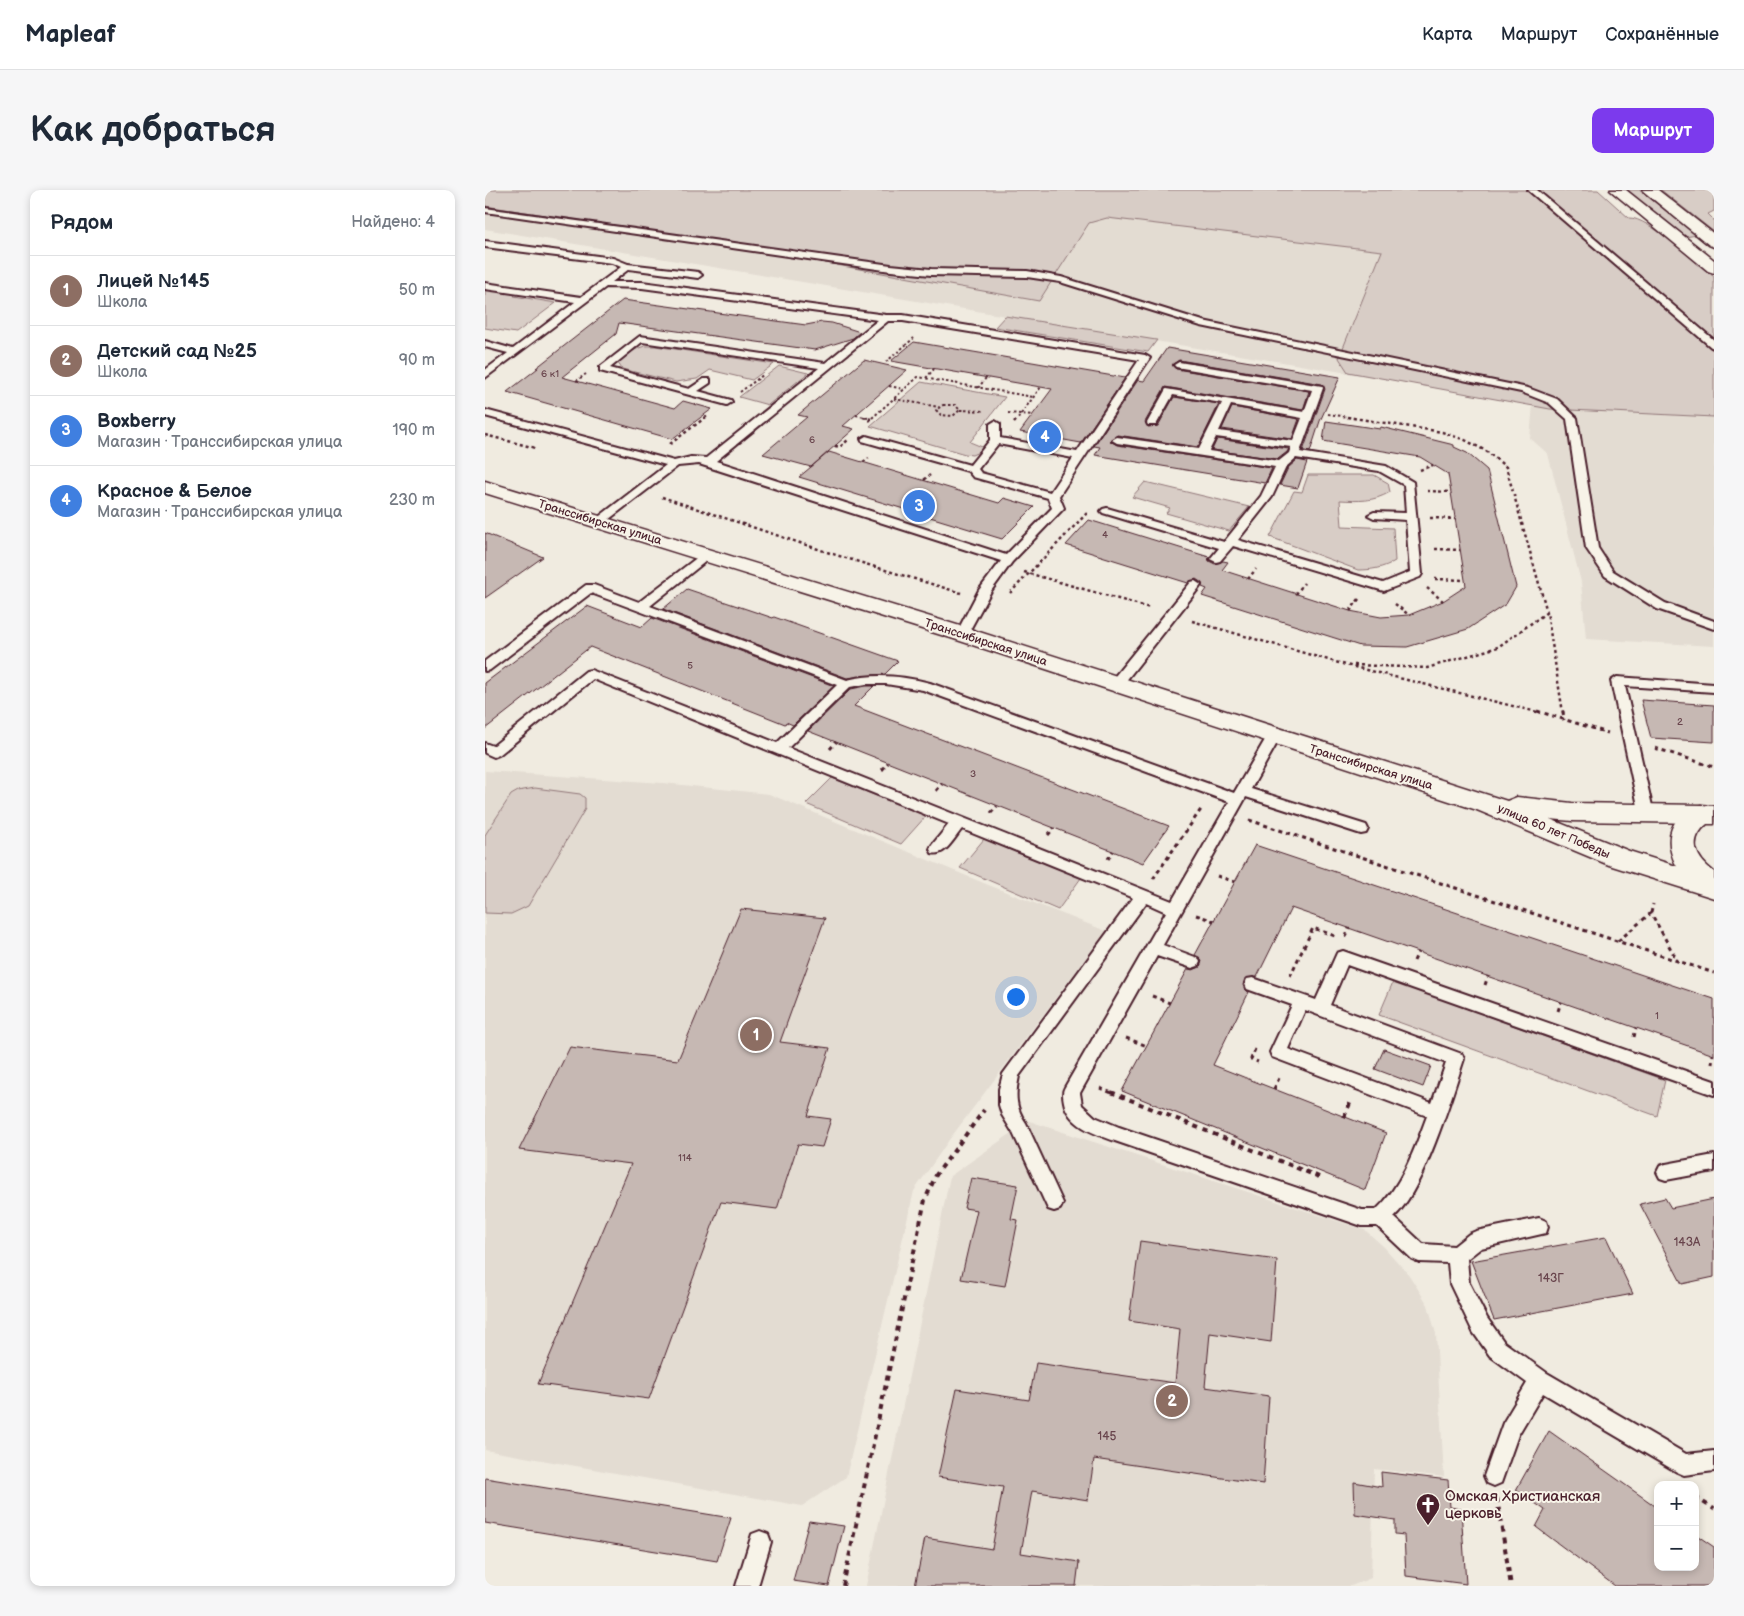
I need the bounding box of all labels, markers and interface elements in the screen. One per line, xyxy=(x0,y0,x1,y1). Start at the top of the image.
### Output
text: Mapleaf xyxy=(25,20,116,49)
text: Карта xyxy=(1422,24,1473,45)
text: Маршрут xyxy=(1501,24,1577,45)
text: Сохранённые xyxy=(1605,24,1719,45)
button: Маршрут xyxy=(1592,108,1714,153)
text: Как добраться xyxy=(30,109,276,152)
text: Рядом xyxy=(50,210,113,235)
text: Найдено: 4 xyxy=(351,213,435,232)
text: Лицей №145 xyxy=(97,270,210,293)
text: 1 xyxy=(63,281,69,300)
text: 50 m xyxy=(399,281,435,300)
text: Школа xyxy=(97,293,147,312)
text: Детский сад №25 xyxy=(97,340,257,363)
text: 2 xyxy=(61,351,71,370)
text: 90 m xyxy=(399,351,435,370)
text: Школа xyxy=(97,363,147,382)
house number: 6 к1 xyxy=(541,368,559,380)
text: Boxberry xyxy=(97,410,176,433)
pin: 4 xyxy=(1029,418,1061,456)
text: 3 xyxy=(61,421,71,440)
text: 190 m xyxy=(393,421,435,440)
text: Магазин · Транссибирская улица xyxy=(97,433,342,452)
house number: 6 xyxy=(809,434,815,446)
text: Красное & Белое xyxy=(97,480,252,503)
pin: 3 xyxy=(903,487,935,525)
text: 4 xyxy=(61,491,71,510)
text: 230 m xyxy=(389,491,435,510)
street label: Транссибирская улица xyxy=(536,497,663,548)
text: Магазин · Транссибирская улица xyxy=(97,503,342,522)
house number: 4 xyxy=(1102,529,1108,541)
street label: Транссибирская улица xyxy=(922,616,1049,669)
house number: 5 xyxy=(687,660,693,672)
house number: 2 xyxy=(1677,716,1683,728)
street label: Транссибирская улица xyxy=(1307,742,1434,793)
house number: 3 xyxy=(970,768,976,780)
street label: улица 60 лет Победы xyxy=(1495,801,1612,862)
your location xyxy=(1003,984,1029,1010)
house number: 1 xyxy=(1655,1010,1659,1022)
pin: 1 xyxy=(740,1016,772,1054)
house number: 114 xyxy=(678,1152,692,1164)
house number: 143А xyxy=(1674,1235,1701,1250)
house number: 143Г xyxy=(1538,1271,1564,1286)
pin: 2 xyxy=(1156,1382,1188,1420)
house number: 145 xyxy=(1098,1429,1117,1444)
map controls xyxy=(1654,1481,1699,1571)
button: + xyxy=(1654,1481,1699,1526)
place label: Омская Христианская церковь xyxy=(1445,1487,1600,1523)
church icon: Омская Христианская церковь xyxy=(1415,1492,1441,1526)
button: − xyxy=(1654,1526,1699,1571)

